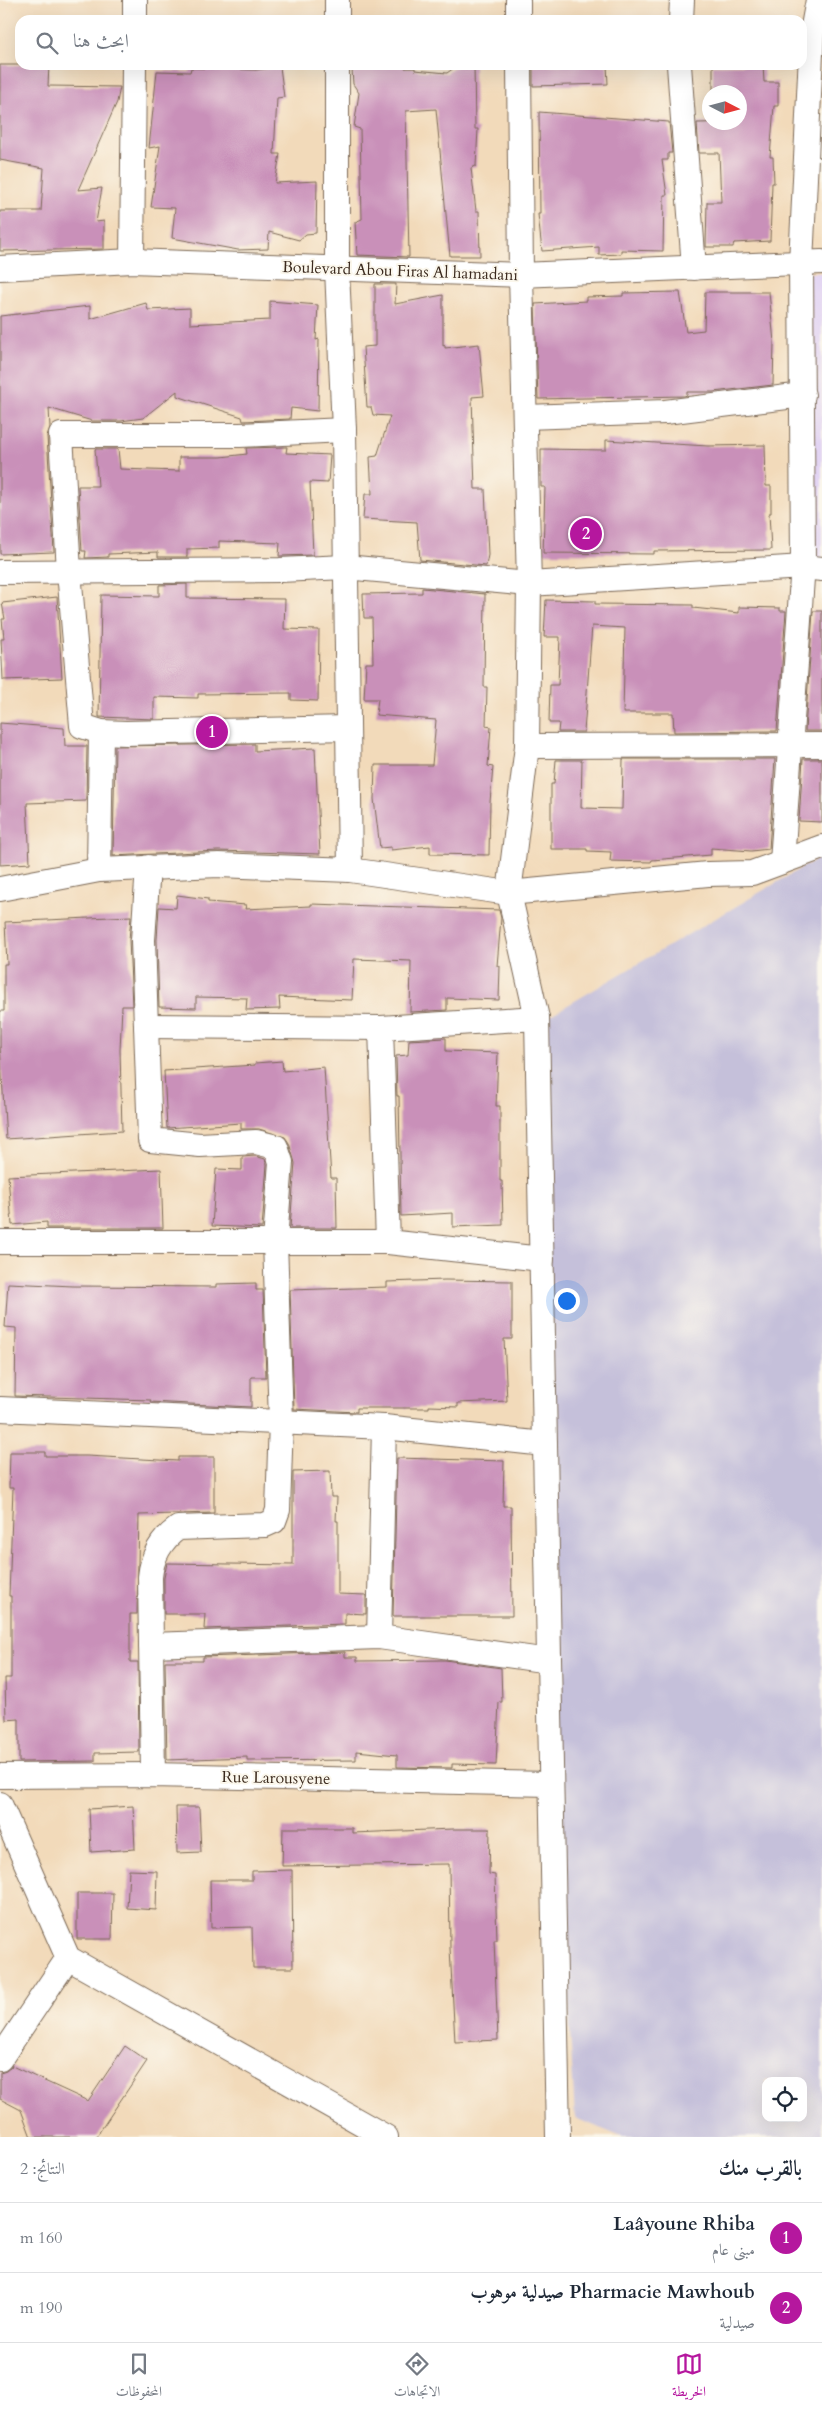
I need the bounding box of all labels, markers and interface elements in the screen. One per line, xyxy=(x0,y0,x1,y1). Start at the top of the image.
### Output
search box xyxy=(15,15,807,70)
text: ابحث هنا xyxy=(73,28,129,54)
icon: search xyxy=(33,29,61,57)
north arrow xyxy=(702,85,747,130)
street label: Boulevard Abou Firas Al hamadani xyxy=(282,256,519,286)
pin: 2 xyxy=(570,515,602,553)
pin: 1 xyxy=(196,713,228,751)
your location xyxy=(554,1288,580,1314)
street label: Rue Larousyene xyxy=(221,1766,331,1790)
map controls xyxy=(762,2077,807,2122)
button: locate xyxy=(762,2077,807,2122)
text: بالقرب منك xyxy=(719,2154,802,2183)
text: النتائج: 2 xyxy=(20,2158,65,2180)
text: Laâyoune Rhiba xyxy=(613,2211,755,2237)
text: 160 m xyxy=(20,2227,62,2249)
text: 1 xyxy=(782,2227,790,2249)
text: مبنى عام xyxy=(712,2239,755,2261)
text: Pharmacie Mawhoub صيدلية موهوب xyxy=(470,2279,755,2305)
text: 190 m xyxy=(20,2297,62,2319)
text: 2 xyxy=(782,2297,790,2319)
text: صيدلية xyxy=(720,2312,755,2334)
tab: المحفوظات xyxy=(116,2350,162,2405)
tab: الاتجاهات xyxy=(394,2350,440,2405)
tab: الخريطة xyxy=(672,2350,706,2405)

